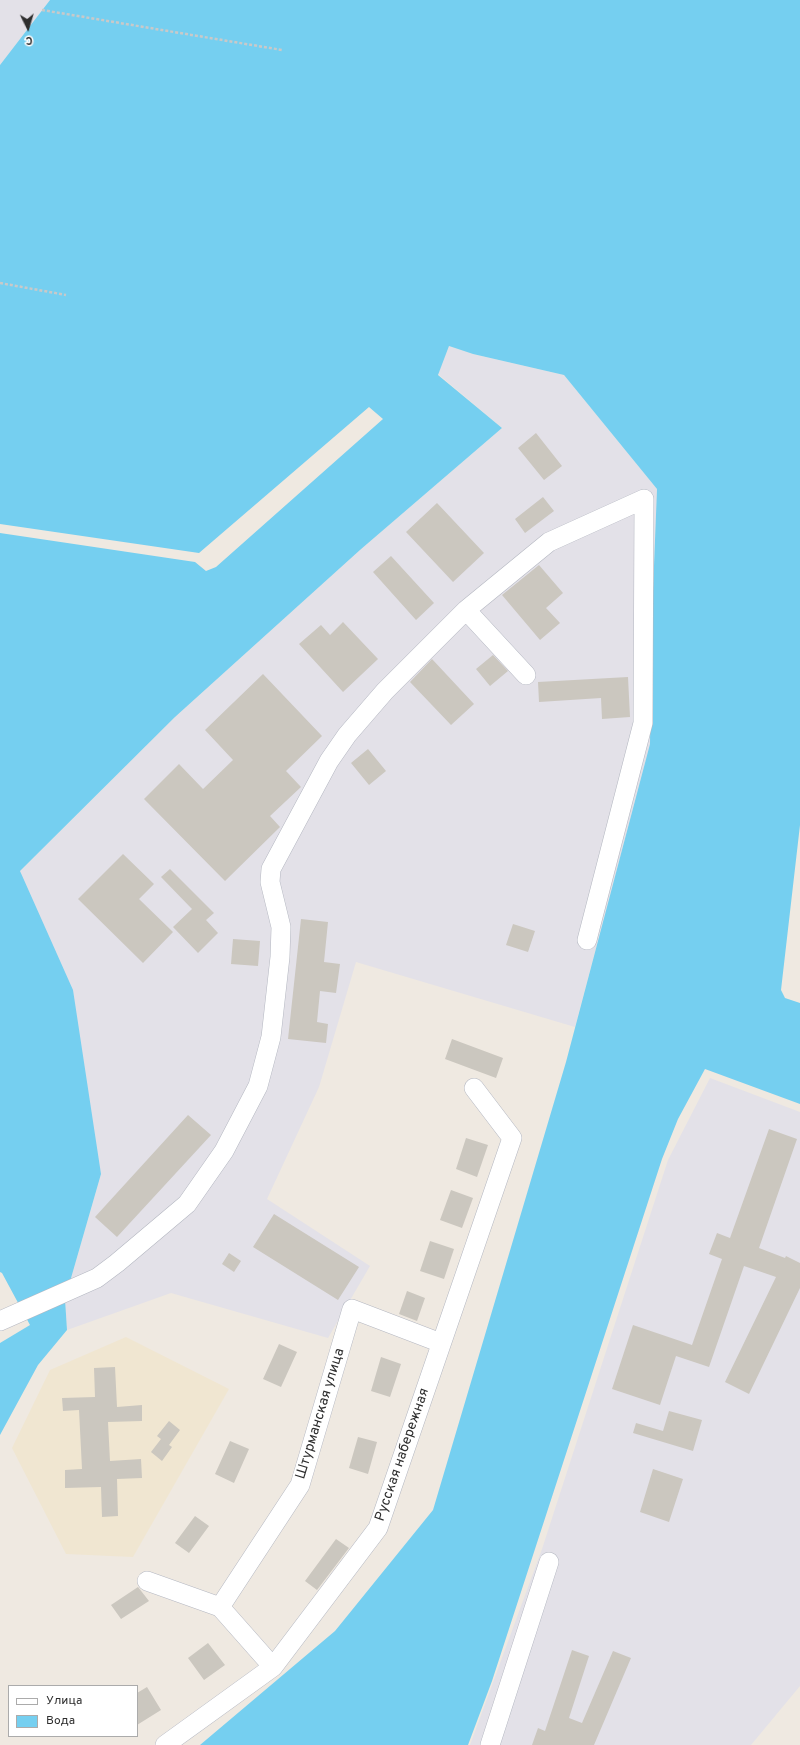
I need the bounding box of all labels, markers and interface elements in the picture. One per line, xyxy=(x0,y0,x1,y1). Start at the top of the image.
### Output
north arrow xyxy=(8,8,48,48)
text: С xyxy=(25,33,33,47)
street label: Штурманская улица xyxy=(293,1347,349,1481)
street label: Русская набережная xyxy=(372,1386,434,1524)
legend xyxy=(8,1685,138,1737)
text: Улица xyxy=(46,1693,82,1709)
text: Вода xyxy=(46,1713,75,1729)

